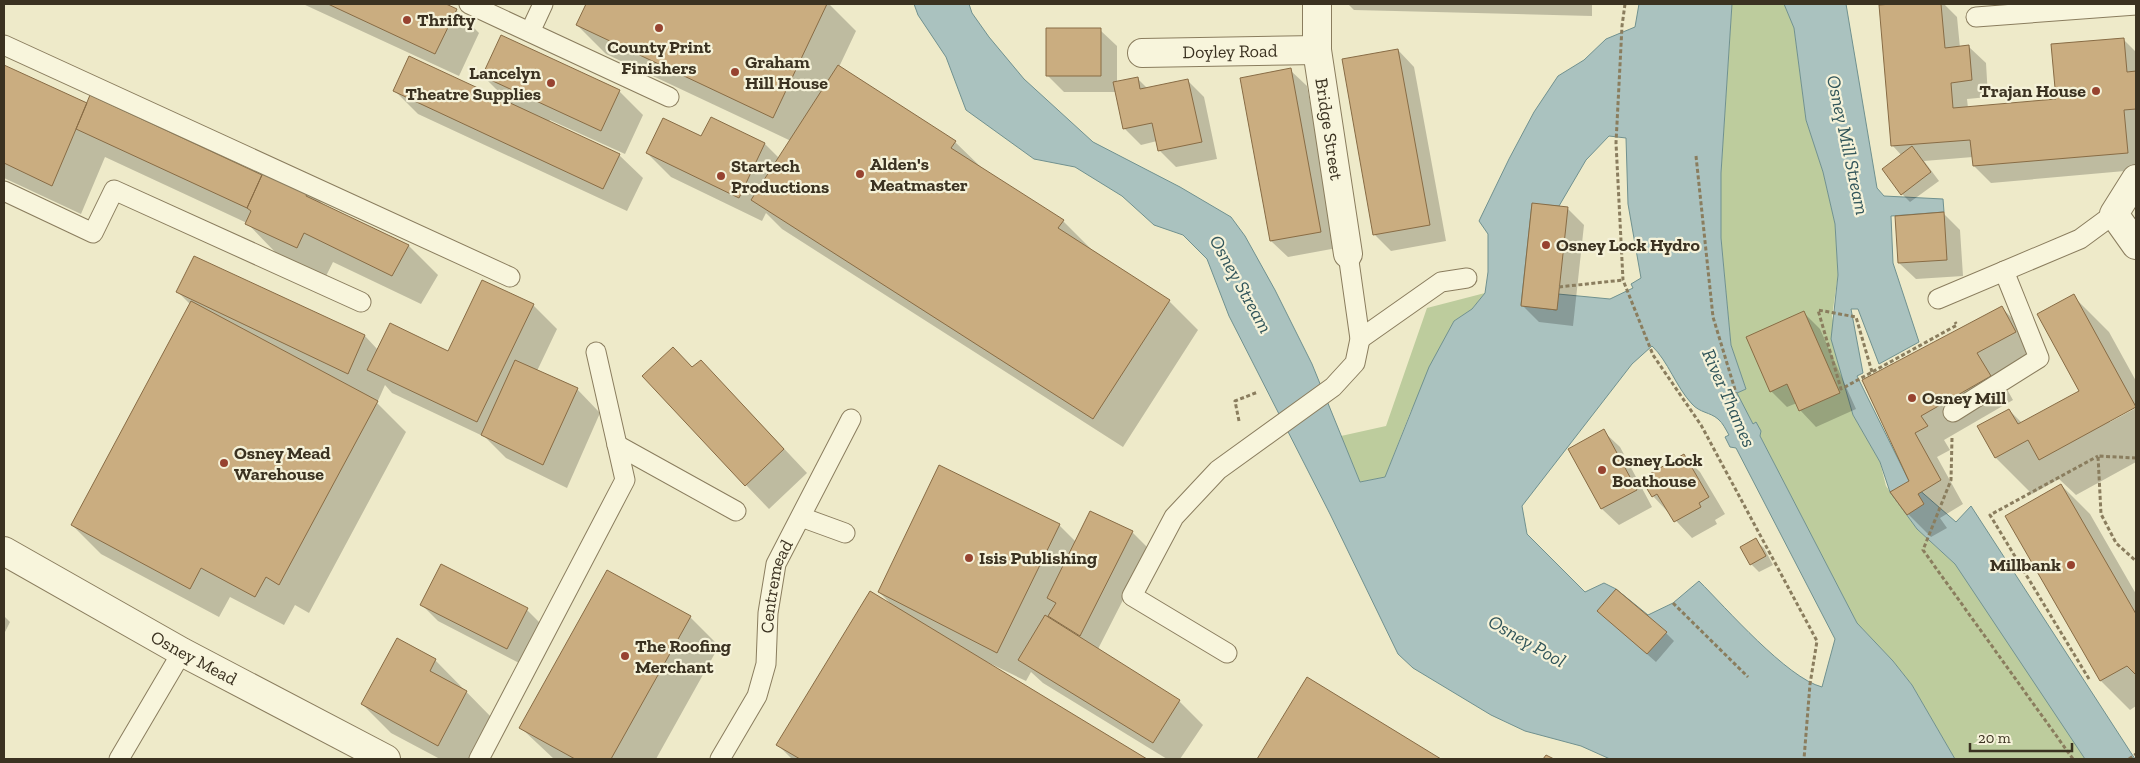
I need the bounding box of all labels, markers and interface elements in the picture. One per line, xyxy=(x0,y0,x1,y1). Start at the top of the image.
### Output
place label: Thrifty xyxy=(417,9,476,31)
marker: Thrifty xyxy=(401,14,413,26)
marker: County Print Finishers xyxy=(653,22,665,34)
place label: County Print Finishers xyxy=(607,36,712,79)
street label: Doyley Road xyxy=(1182,40,1278,63)
place label: Graham Hill House xyxy=(745,51,828,94)
place label: Lancelyn Theatre Supplies xyxy=(405,62,541,105)
marker: Graham Hill House xyxy=(729,66,741,78)
water label: Osney Mill Stream xyxy=(1822,73,1874,217)
street label: Bridge Street xyxy=(1310,76,1348,182)
marker: Lancelyn Theatre Supplies xyxy=(545,77,557,89)
place label: Trajan House xyxy=(1979,80,2086,102)
marker: Trajan House xyxy=(2090,85,2102,97)
place label: Alden's Meatmaster xyxy=(870,153,968,196)
place label: Startech Productions xyxy=(731,155,829,198)
marker: Alden's Meatmaster xyxy=(854,168,866,180)
marker: Startech Productions xyxy=(715,170,727,182)
water label: Osney Stream xyxy=(1205,231,1277,337)
place label: Osney Lock Hydro xyxy=(1556,234,1700,256)
marker: Osney Lock Hydro xyxy=(1540,239,1552,251)
water label: River Thames xyxy=(1697,345,1761,451)
place label: Osney Mill xyxy=(1922,387,2006,409)
marker: Osney Mill xyxy=(1906,392,1918,404)
place label: Osney Mead Warehouse xyxy=(234,442,331,485)
place label: Osney Lock Boathouse xyxy=(1612,449,1703,492)
marker: Osney Mead Warehouse xyxy=(218,457,230,469)
marker: Osney Lock Boathouse xyxy=(1596,464,1608,476)
street label: Centremead xyxy=(756,536,798,634)
place label: Isis Publishing xyxy=(979,547,1097,569)
marker: Isis Publishing xyxy=(963,552,975,564)
place label: Millbank xyxy=(1990,554,2061,576)
marker: Millbank xyxy=(2065,559,2077,571)
water label: Osney Pool xyxy=(1484,610,1570,672)
street label: Osney Mead xyxy=(147,626,241,690)
place label: The Roofing Merchant xyxy=(635,635,731,678)
marker: The Roofing Merchant xyxy=(619,650,631,662)
scale bar xyxy=(1970,720,2072,752)
text: 20 m xyxy=(1978,729,2011,747)

